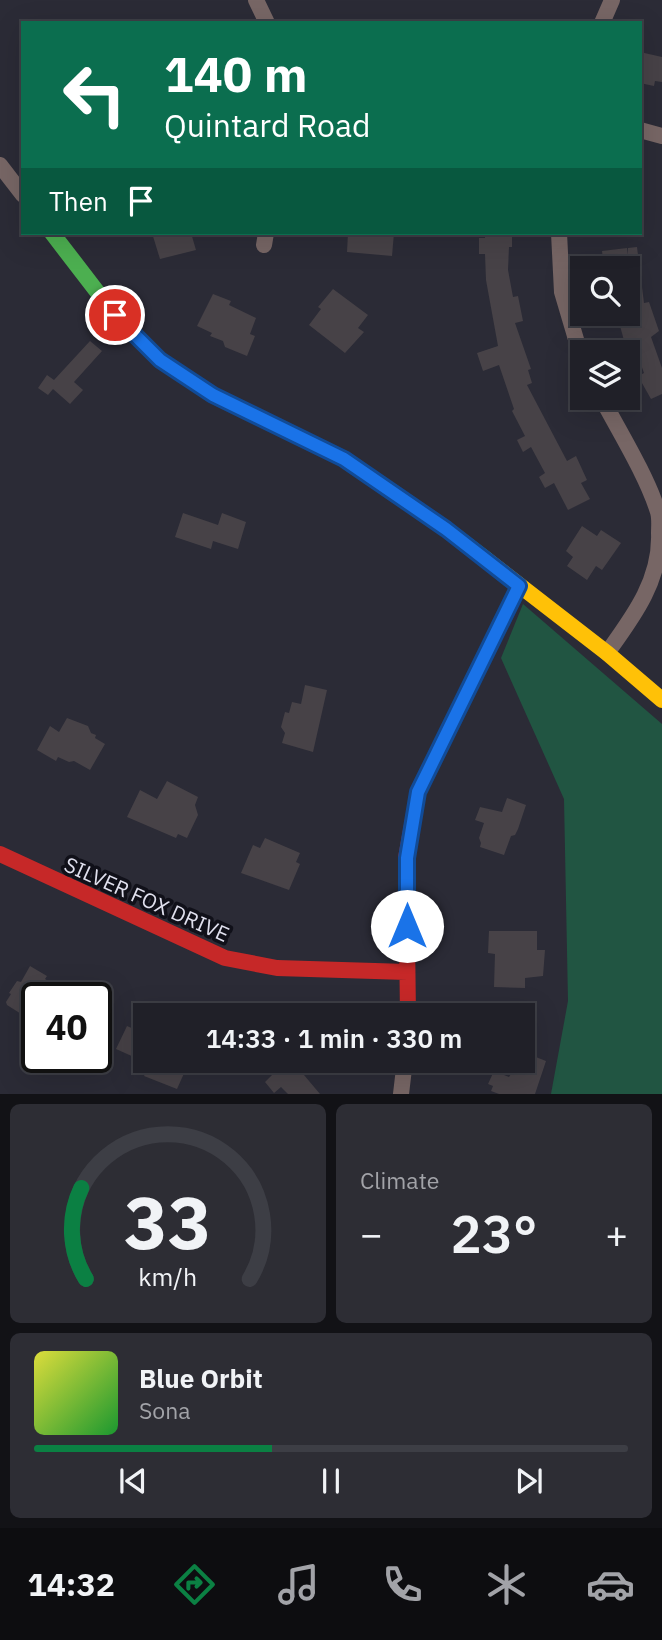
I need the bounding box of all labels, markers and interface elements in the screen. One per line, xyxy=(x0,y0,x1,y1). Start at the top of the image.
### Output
text: 140 m xyxy=(164,42,308,105)
icon: left xyxy=(49,49,140,140)
text: Quintard Road xyxy=(164,104,371,146)
icon: arrive xyxy=(122,182,160,220)
text: Then xyxy=(49,184,108,218)
map controls xyxy=(570,256,640,410)
button: search xyxy=(570,256,640,326)
pin xyxy=(85,285,145,345)
icon: arrive xyxy=(96,296,134,334)
button: layers xyxy=(570,340,640,410)
street label: SILVER FOX DRIVE xyxy=(60,850,234,948)
position arrow xyxy=(370,889,444,963)
speed limit sign: 40 xyxy=(21,982,112,1073)
text: 14:33 · 1 min · 330 m xyxy=(206,1021,462,1055)
text: Climate xyxy=(360,1165,439,1195)
text: 33 xyxy=(124,1175,212,1270)
text: 23° xyxy=(451,1200,537,1267)
text: − xyxy=(360,1209,383,1258)
text: + xyxy=(605,1209,628,1258)
text: km/h xyxy=(139,1260,197,1293)
text: Blue Orbit xyxy=(139,1361,263,1395)
text: Sona xyxy=(139,1395,191,1425)
icon: previous xyxy=(114,1462,152,1500)
icon: pause xyxy=(312,1462,350,1500)
icon: next xyxy=(510,1462,548,1500)
icon: directions xyxy=(170,1560,219,1609)
icon: music xyxy=(274,1560,323,1609)
icon: phone xyxy=(378,1560,427,1609)
icon: climate xyxy=(482,1560,531,1609)
icon: car xyxy=(586,1560,635,1609)
text: 14:32 xyxy=(27,1563,115,1605)

